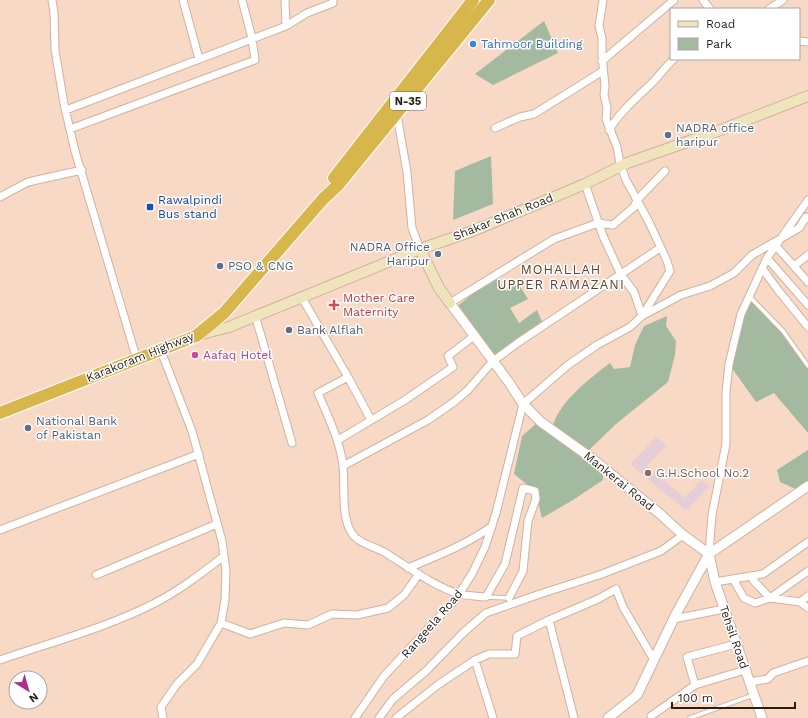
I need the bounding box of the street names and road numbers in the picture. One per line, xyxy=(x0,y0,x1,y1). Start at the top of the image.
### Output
road number: N-35 xyxy=(390,92,426,110)
street label: Shakar Shah Road xyxy=(451,191,555,243)
street label: Karakoram Highway xyxy=(84,329,197,385)
street label: Mankerai Road xyxy=(581,448,657,514)
street label: Rangeela Road xyxy=(399,587,465,661)
street label: Tehsil Road xyxy=(717,603,751,671)

